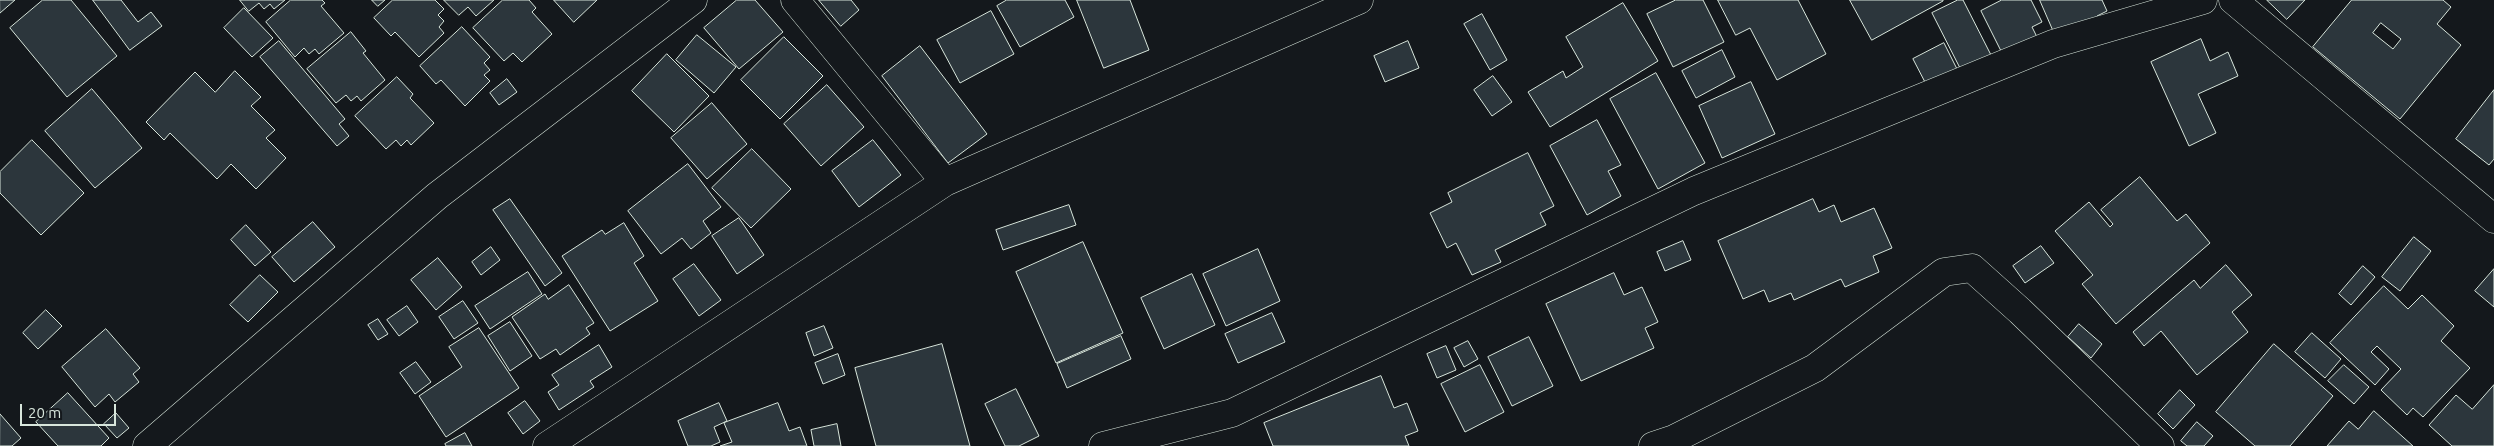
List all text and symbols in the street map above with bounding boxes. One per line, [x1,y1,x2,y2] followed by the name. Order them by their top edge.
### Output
[22,394,119,426] scale bar
[28,404,61,421] text: 20 m

